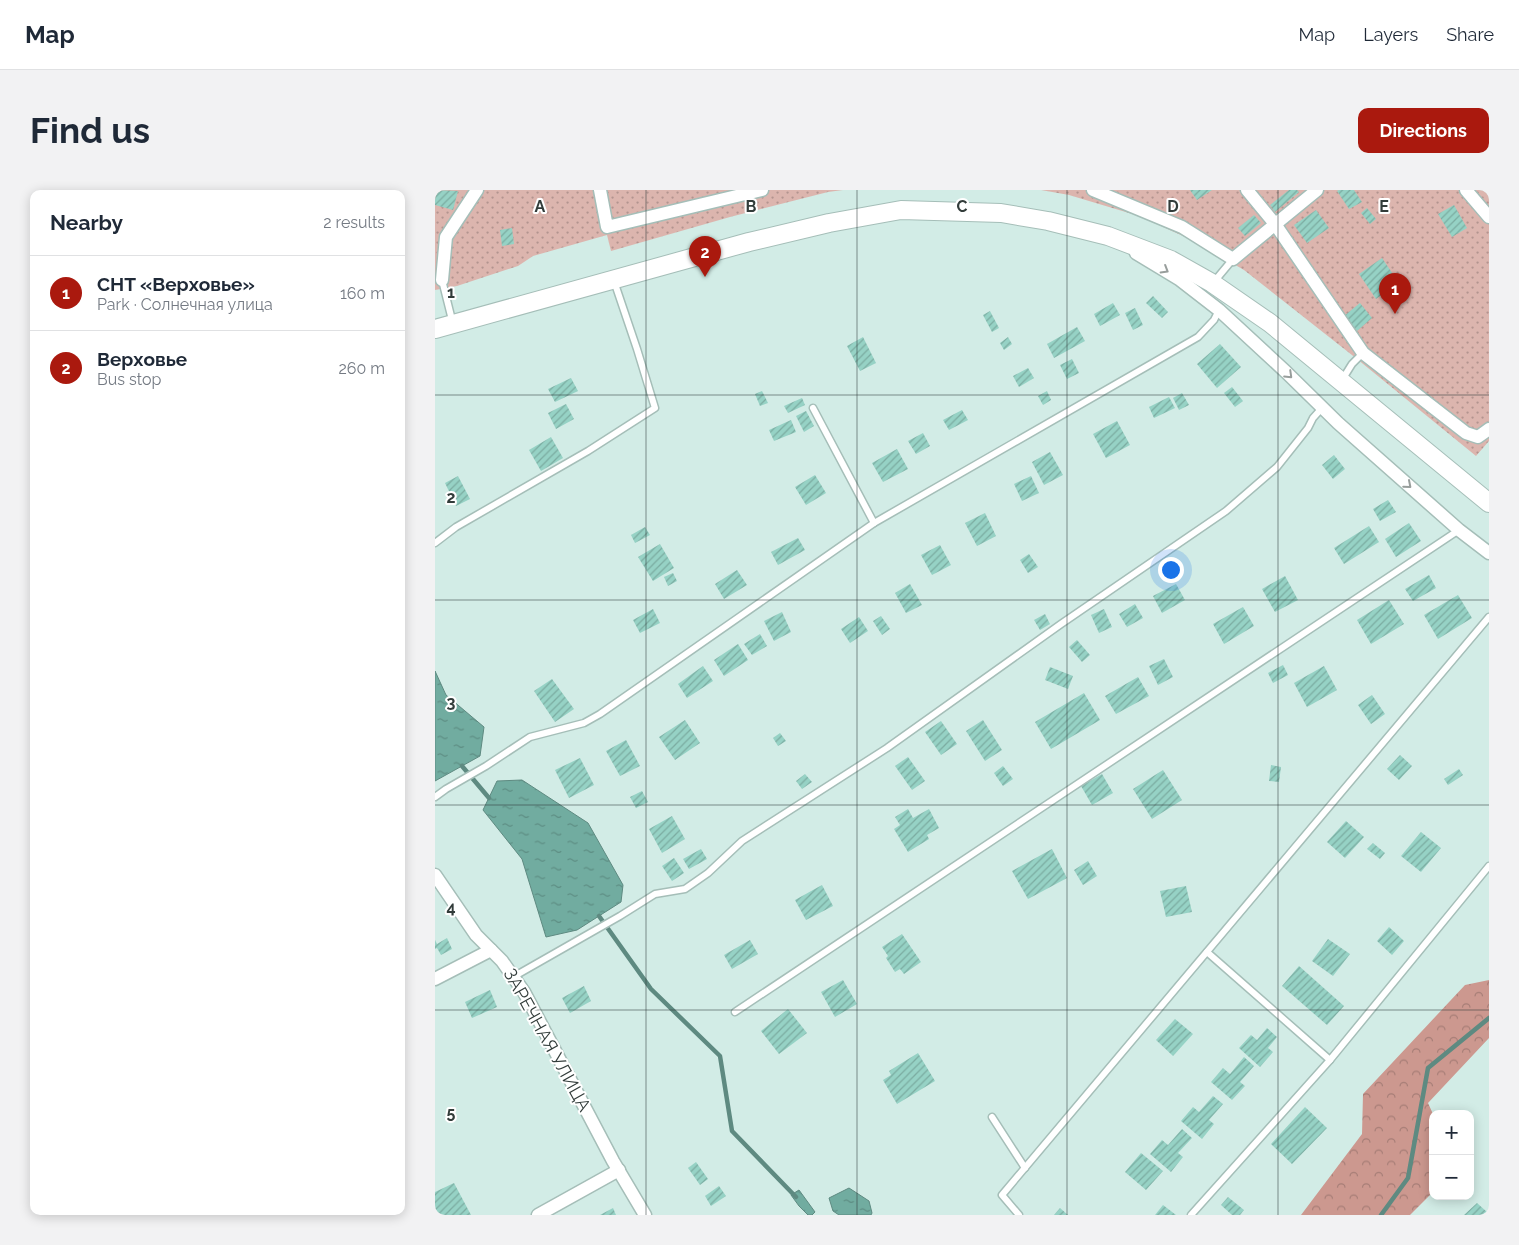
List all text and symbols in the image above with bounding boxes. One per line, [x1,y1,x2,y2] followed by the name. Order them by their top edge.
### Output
[25,20,75,49] text: Map
[1299,24,1335,45] text: Map
[1363,24,1418,45] text: Layers
[1446,24,1494,45] text: Share
[1358,108,1489,153] button: Directions
[30,110,150,151] text: Find us
[535,197,546,216] text: A
[746,197,757,216] text: B
[957,197,968,216] text: C
[1167,197,1179,216] text: D
[1379,197,1389,216] text: E
[50,210,123,235] text: Nearby
[323,213,385,232] text: 2 results
[689,236,721,277] pin: 2
[1160,264,1169,274] one-way arrow
[97,273,255,295] text: СНТ «Верховье»
[1379,273,1411,314] pin: 1
[447,283,455,302] text: 1
[62,284,70,303] text: 1
[340,284,385,303] text: 160 m
[97,295,273,314] text: Park · Солнечная улица
[97,348,187,370] text: Верховье
[61,359,71,378] text: 2
[338,359,385,378] text: 260 m
[1284,369,1293,378] one-way arrow
[97,370,161,389] text: Bus stop
[1403,480,1412,489] one-way arrow
[446,488,456,507] text: 2
[1158,557,1184,583] your location
[447,693,456,712] text: 3
[446,898,456,917] text: 4
[499,965,595,1115] street label: ЗАРЕЧНАЯ УЛИЦА
[447,1103,456,1122] text: 5
[1429,1110,1474,1200] map controls
[1429,1110,1474,1155] button: +
[1429,1155,1474,1200] button: −

